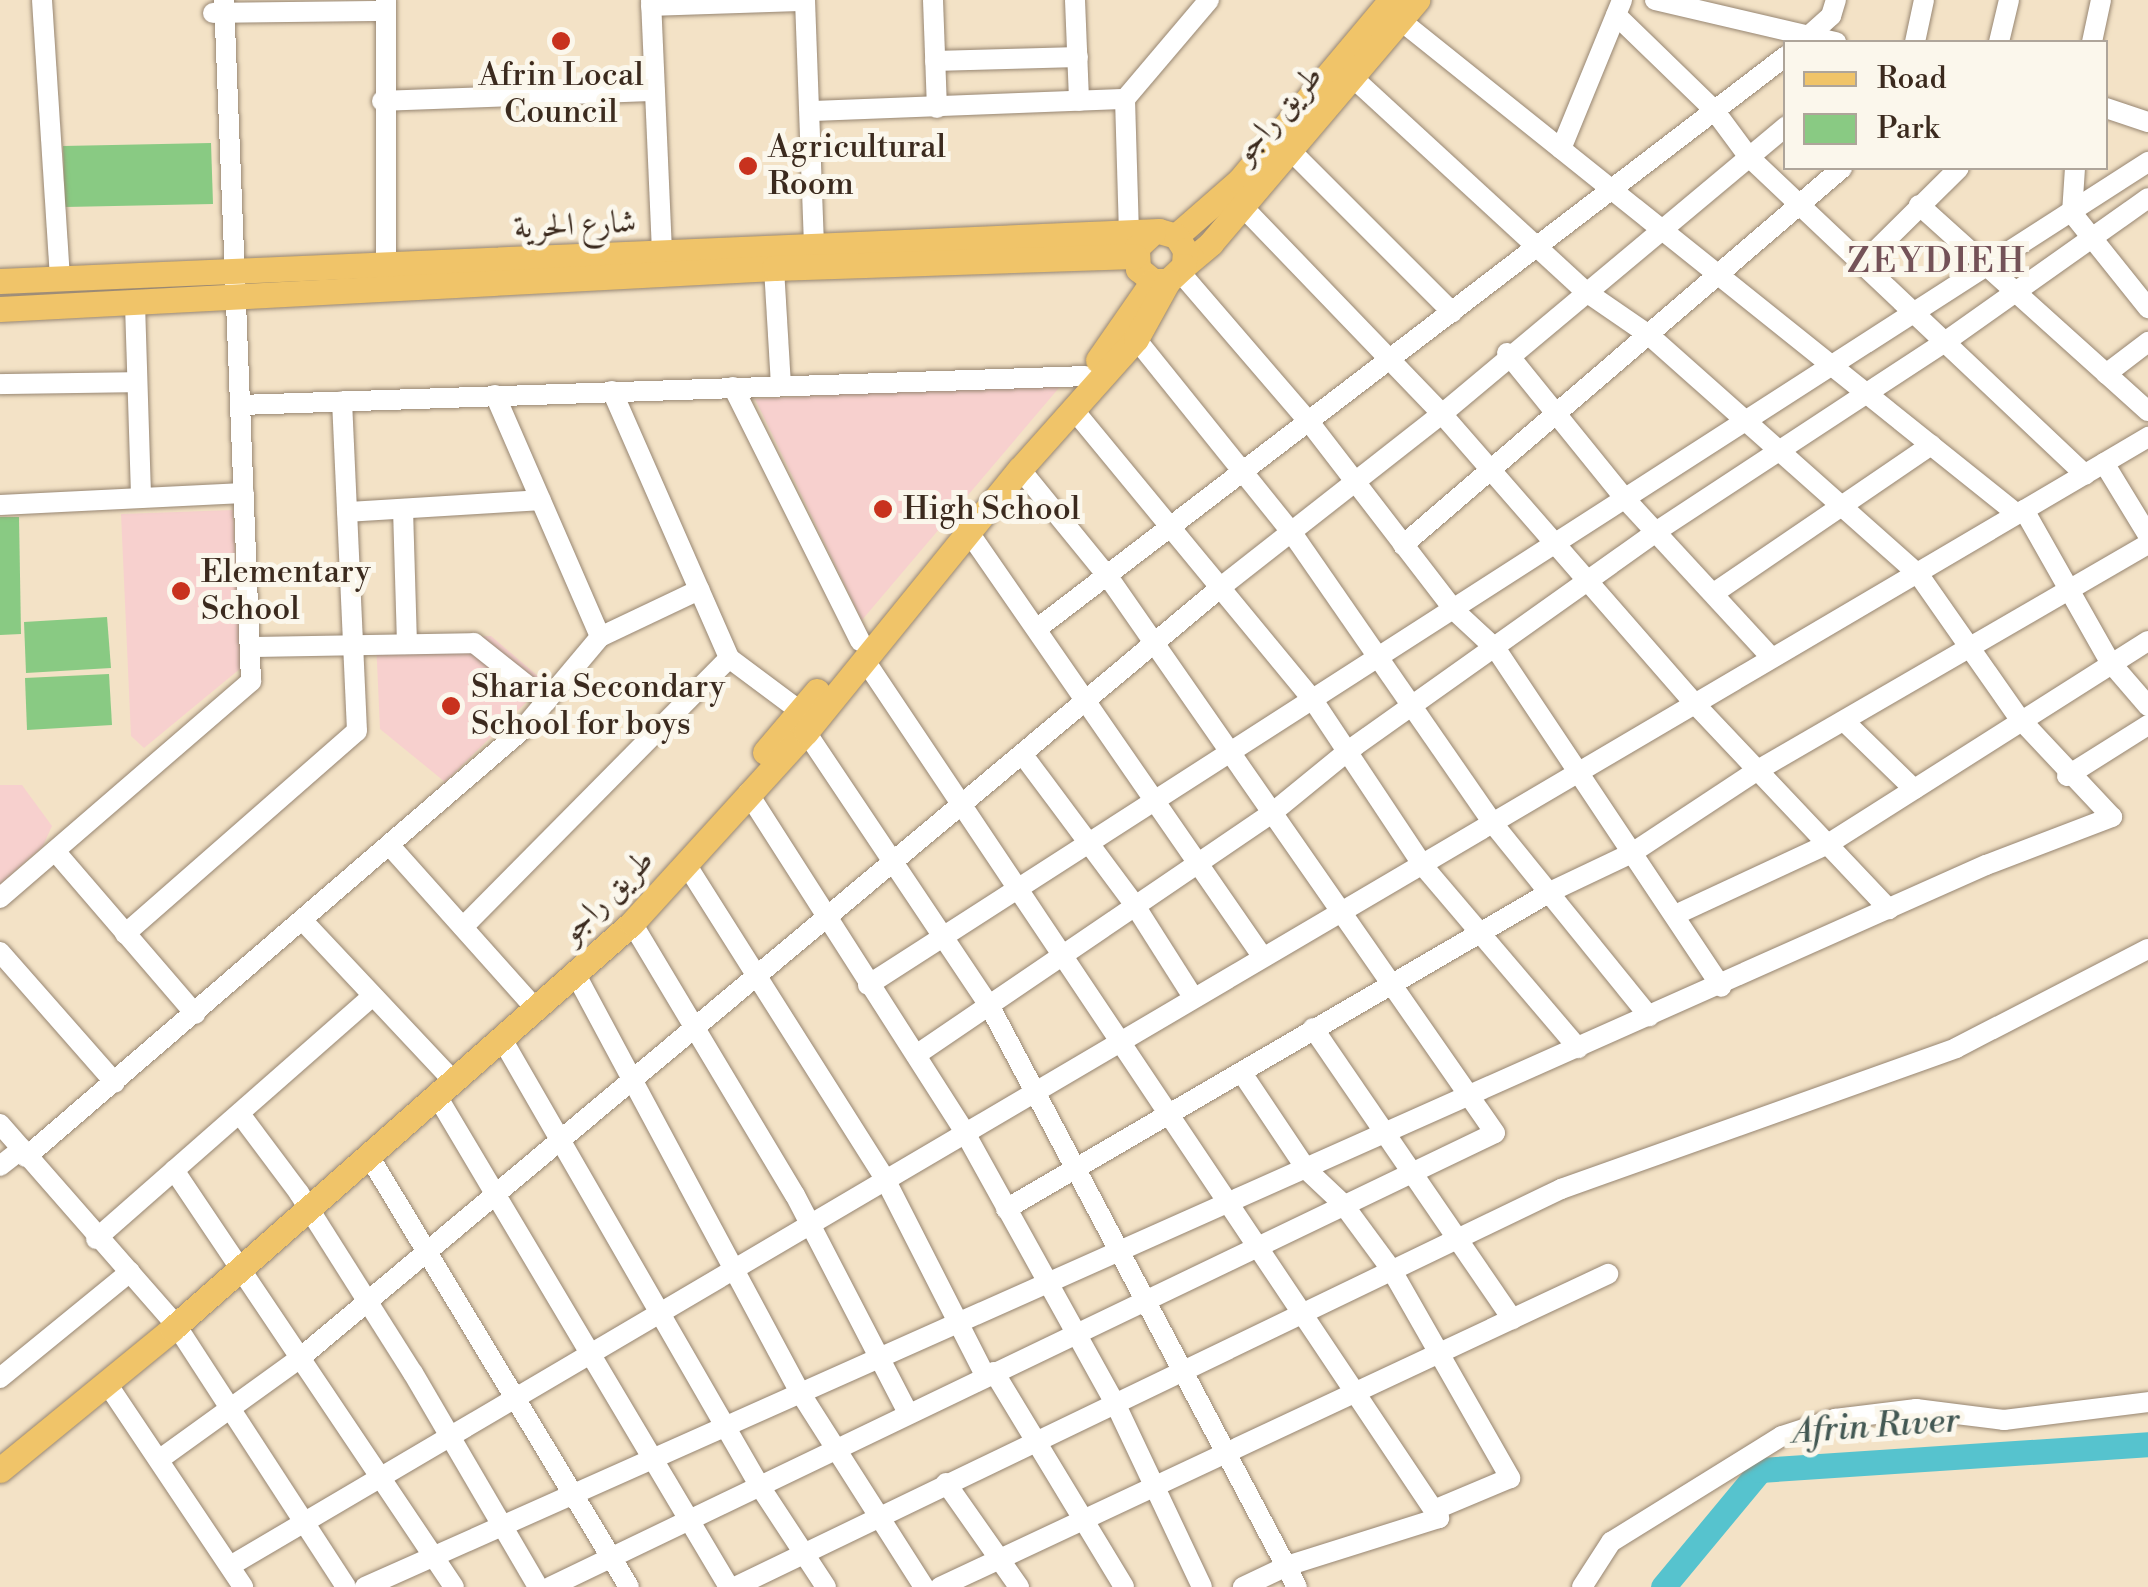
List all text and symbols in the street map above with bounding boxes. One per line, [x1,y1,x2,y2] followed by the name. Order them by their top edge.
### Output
[550,30,572,52] marker: Afrin Local Council
[1783,40,2108,170] legend
[478,57,644,132] place label: Afrin Local Council
[1225,57,1331,171] street label: طريق راجو
[1877,60,1947,98] text: Road
[1877,110,1939,148] text: Park
[768,129,946,204] place label: Agricultural Room
[737,155,759,177] marker: Agricultural Room
[513,203,637,247] street label: شارع الحرية
[1847,241,2027,283] district label: ZEYDIEH
[903,490,1080,528] place label: High School
[872,498,894,520] marker: High School
[201,554,371,629] place label: Elementary School
[170,580,192,602] marker: Elementary School
[471,669,725,744] place label: Sharia Secondary School for boys
[440,695,462,717] marker: Sharia Secondary School for boys
[552,841,662,951] street label: طريق راجو
[1791,1400,1961,1454] water label: Afrin Rıver

